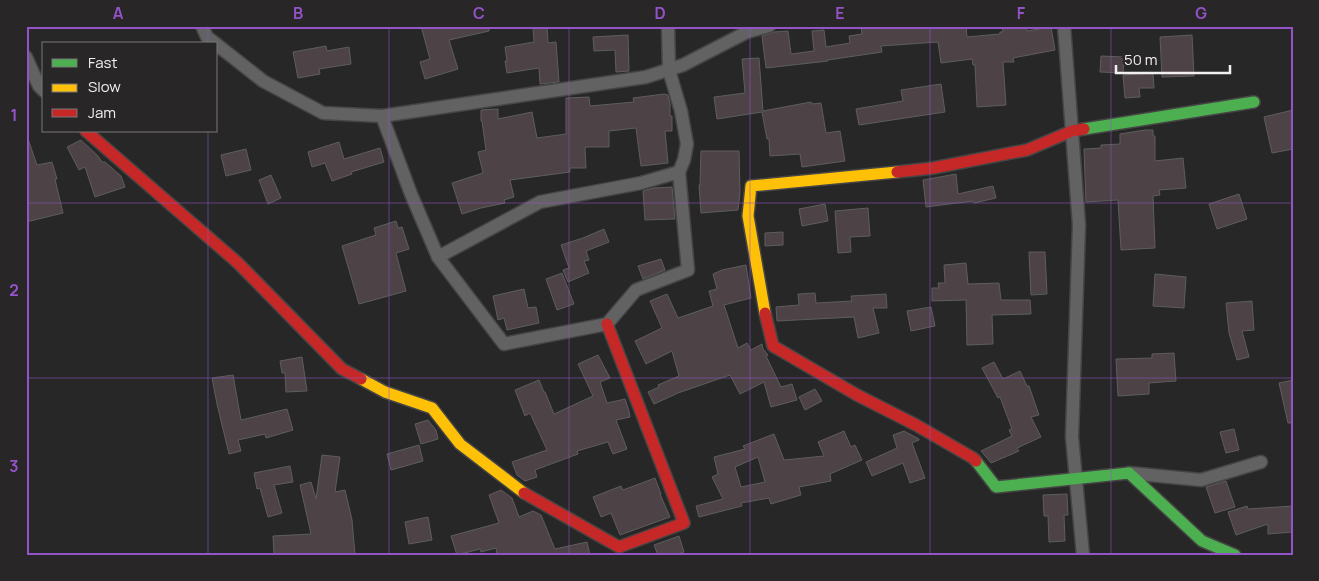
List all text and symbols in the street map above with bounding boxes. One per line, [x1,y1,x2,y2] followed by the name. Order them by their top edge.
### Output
[113,2,124,24] text: A
[293,2,303,24] text: B
[473,2,485,24] text: C
[654,2,666,24] text: D
[835,2,845,24] text: E
[1017,2,1026,24] text: F
[1195,2,1207,24] text: G
[42,42,218,132] legend
[1116,42,1230,74] scale bar
[1124,49,1158,70] text: 50 m
[88,52,117,73] text: Fast
[88,76,121,97] text: Slow
[88,102,116,123] text: Jam
[10,104,18,126] text: 1
[9,279,19,301] text: 2
[9,455,19,477] text: 3

